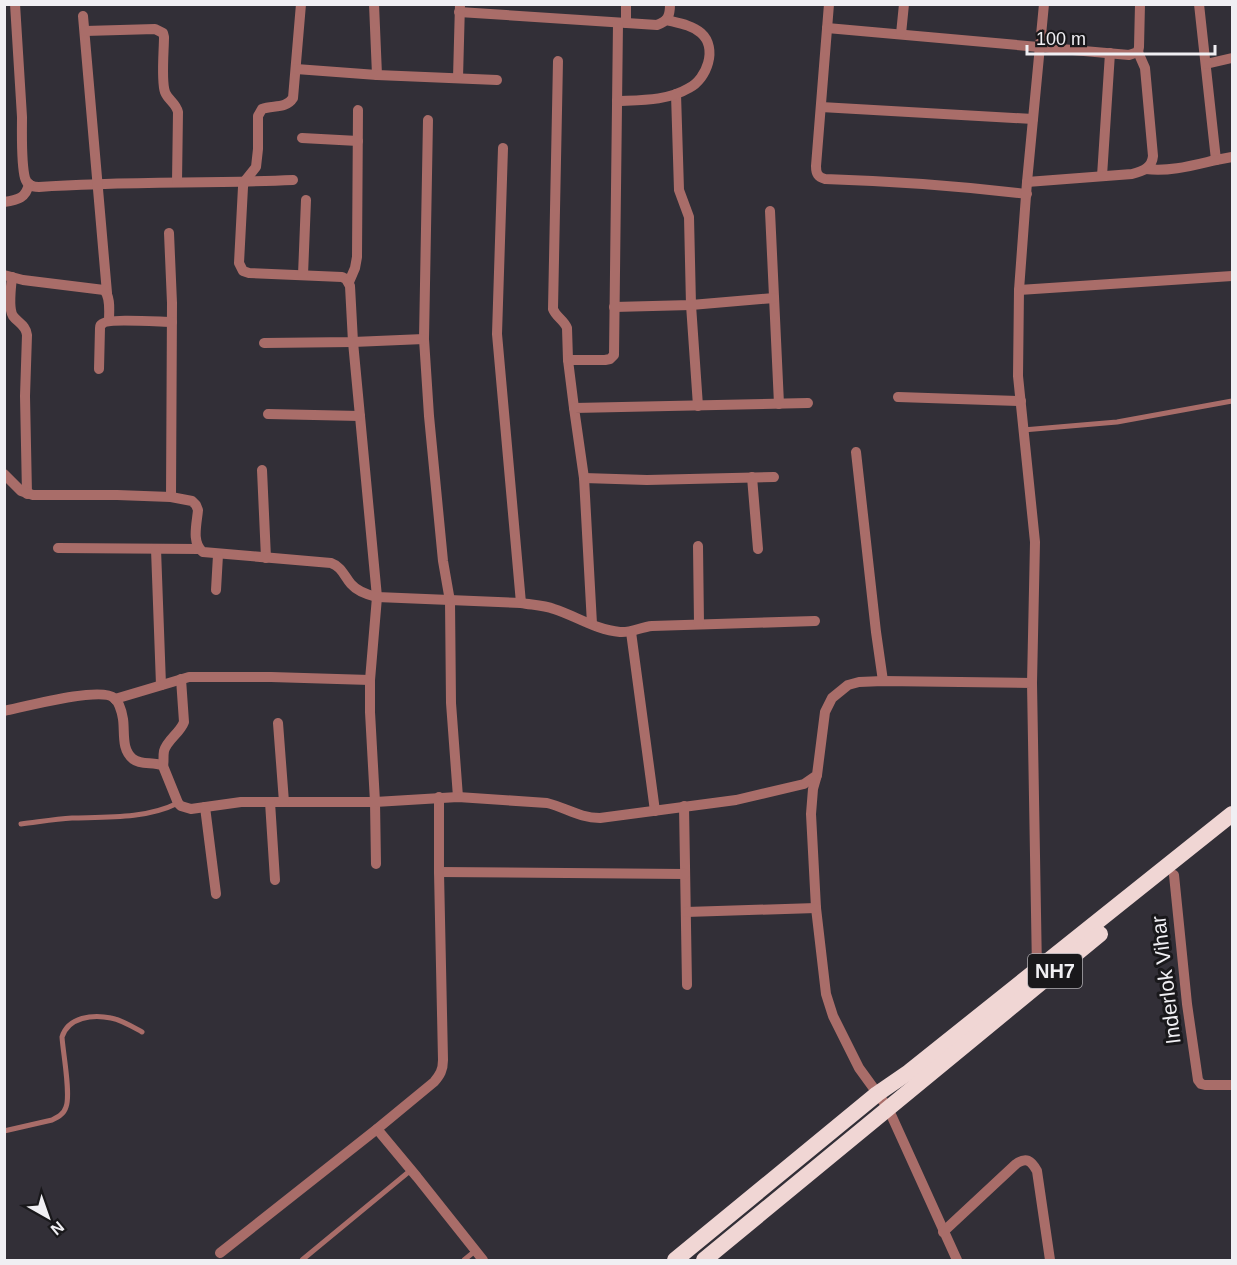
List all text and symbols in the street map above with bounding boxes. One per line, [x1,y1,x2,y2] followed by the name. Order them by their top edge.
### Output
[1027,18,1214,56] scale bar
[1036,29,1086,49] text: 100 m
[1146,915,1185,1046] street label: Inderlok Vihar
[1028,954,1082,988] road number: NH7
[18,1187,78,1247] north arrow
[47,1218,67,1238] text: N

